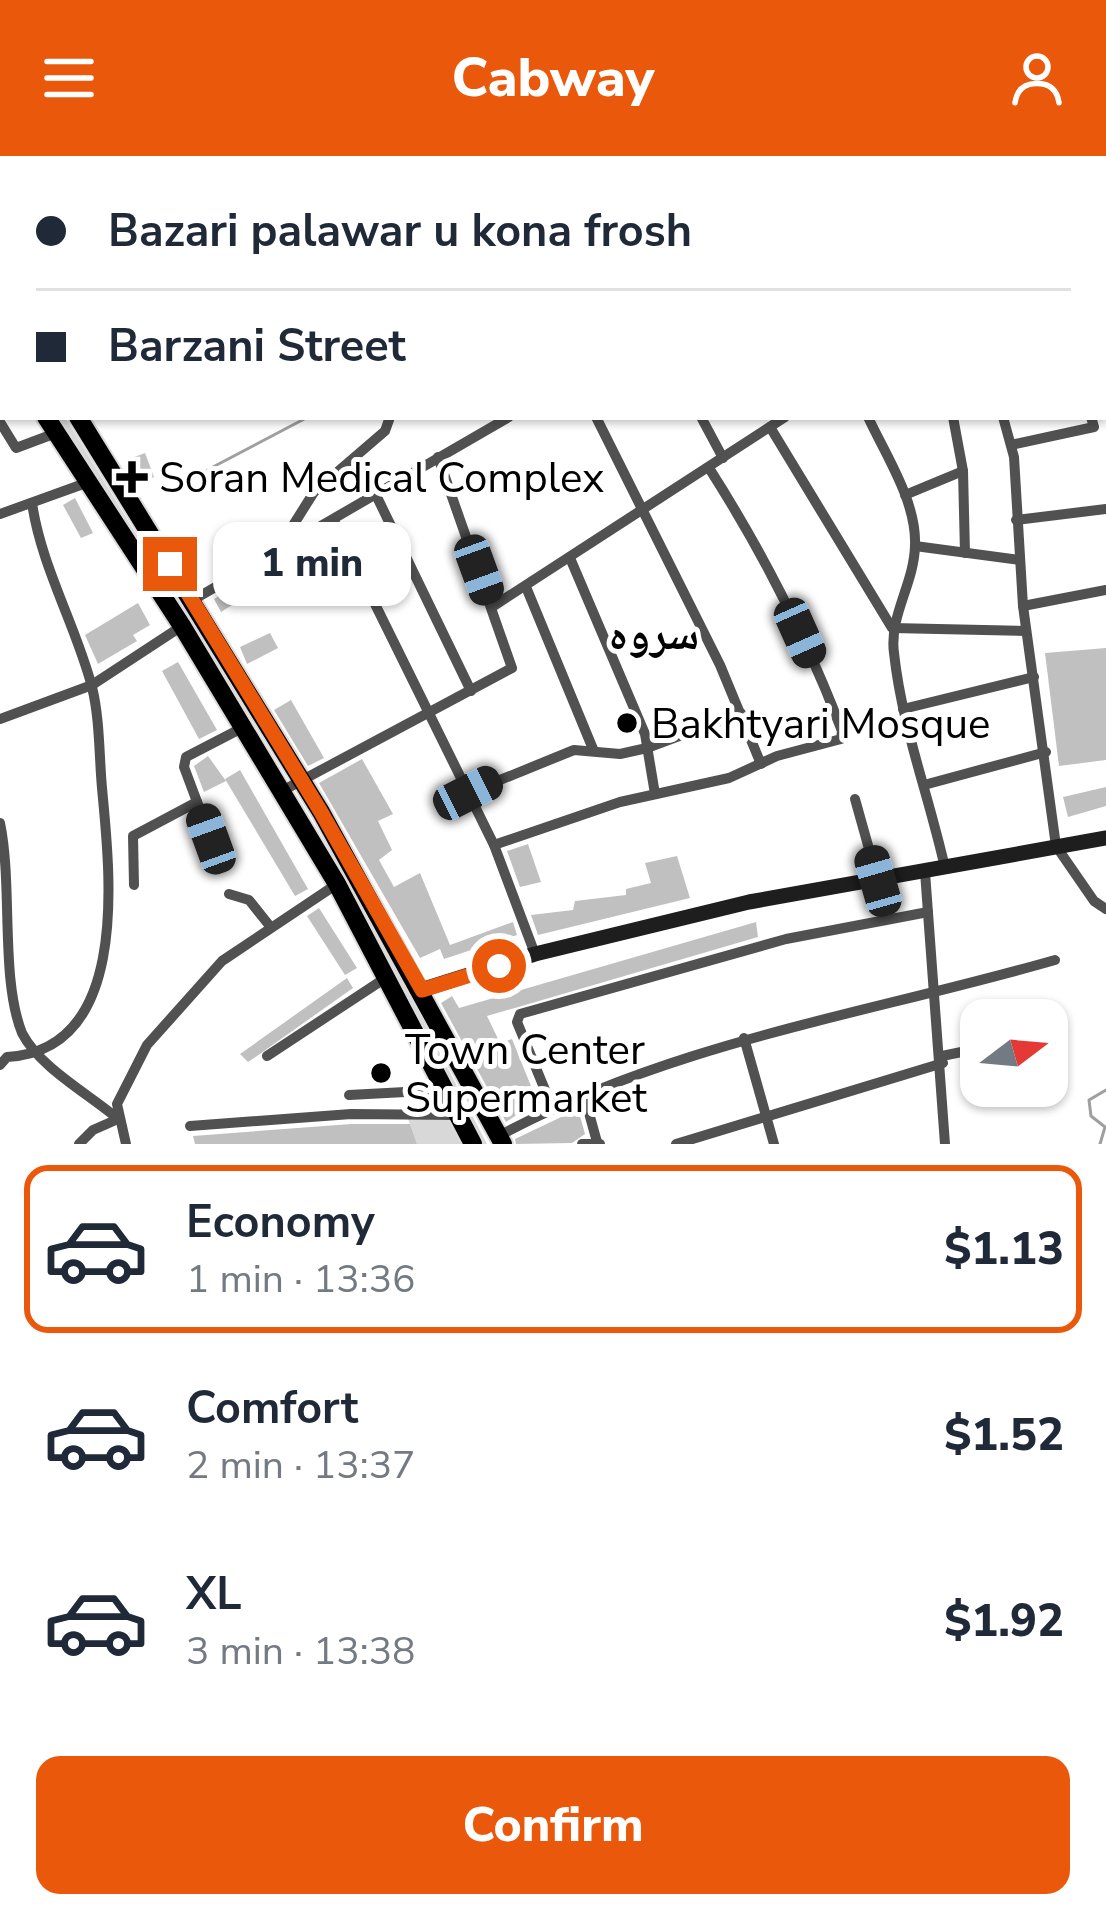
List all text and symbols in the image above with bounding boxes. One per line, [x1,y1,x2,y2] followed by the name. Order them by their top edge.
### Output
[452,41,654,115] text: Cabway
[36,45,102,111] icon: menu
[1004,45,1070,111] icon: person
[108,201,692,262] text: Bazari palawar u kona frosh
[108,316,406,377] text: Barzani Street
[159,450,604,507] place label: Soran Medical Complex
[116,461,148,493] marker: Soran Medical Complex
[212,522,410,606] callout: 1 min
[450,530,508,610] car
[143,537,197,591] route end
[261,537,363,590] text: 1 min
[769,593,831,673] car
[609,604,699,665] district label: سروە
[651,696,990,753] place label: Bakhtyari Mosque
[614,710,640,736] marker: Bakhtyari Mosque
[428,761,508,825] car
[182,799,240,879] car
[851,841,905,921] car
[472,939,526,993] route start
[960,999,1068,1107] north arrow
[960,999,1068,1107] map controls
[405,1022,647,1127] place label: Town Center Supermarket
[368,1060,394,1086] marker: Town Center Supermarket
[186,1192,375,1253] text: Economy
[42,1195,150,1303] icon: car
[944,1219,1064,1280] text: $1.13
[186,1253,415,1306] text: 1 min · 13:36
[186,1378,358,1439] text: Comfort
[42,1381,150,1489] icon: car
[944,1405,1064,1466] text: $1.52
[186,1439,415,1492] text: 2 min · 13:37
[186,1564,242,1625] text: XL
[42,1567,150,1675] icon: car
[944,1591,1064,1652] text: $1.92
[186,1625,415,1678] text: 3 min · 13:38
[36,1756,1070,1894] button: Confirm

